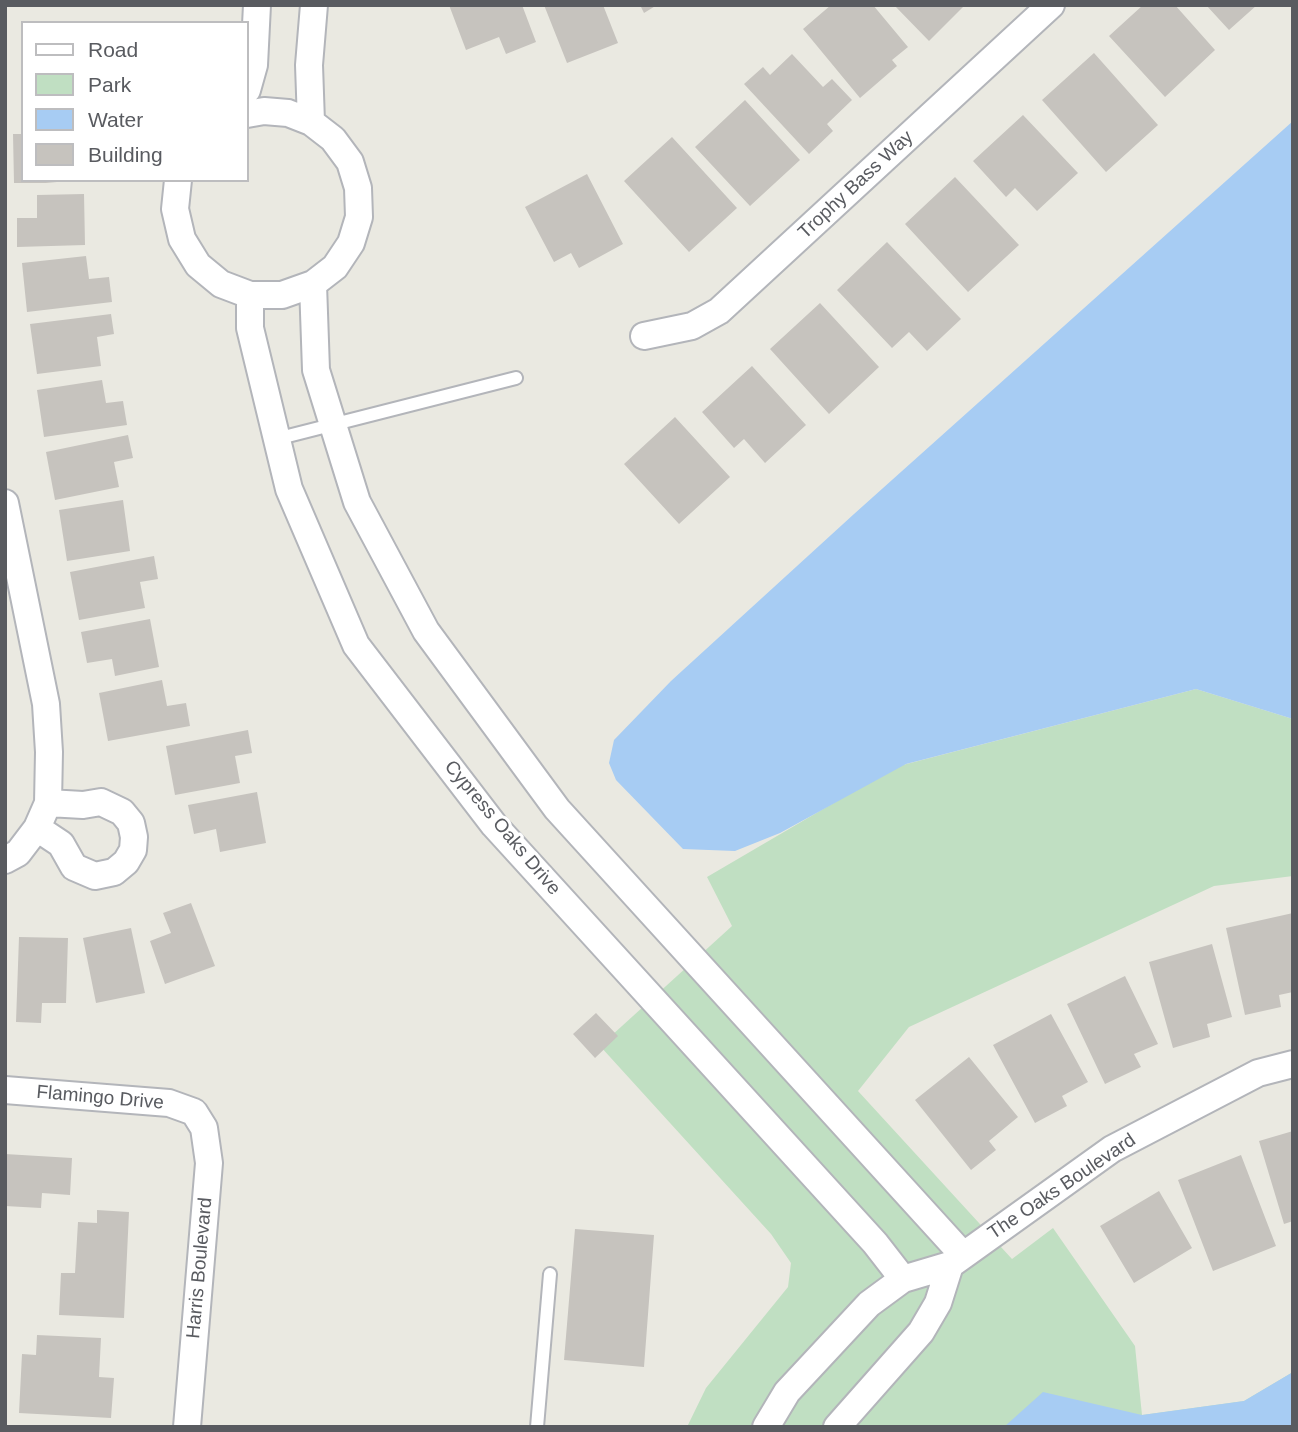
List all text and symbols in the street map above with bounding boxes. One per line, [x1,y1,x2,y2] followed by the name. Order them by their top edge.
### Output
[21,21,248,182] legend
[88,38,138,61] text: Road
[88,73,131,96] text: Park
[88,108,143,131] text: Water
[794,126,918,244] street label: Trophy Bass Way
[88,143,163,166] text: Building
[439,756,565,900] street label: Cypress Oaks Drive
[35,1081,165,1115] street label: Flamingo Drive
[984,1129,1140,1245] street label: The Oaks Boulevard
[182,1197,218,1339] street label: Harris Boulevard

